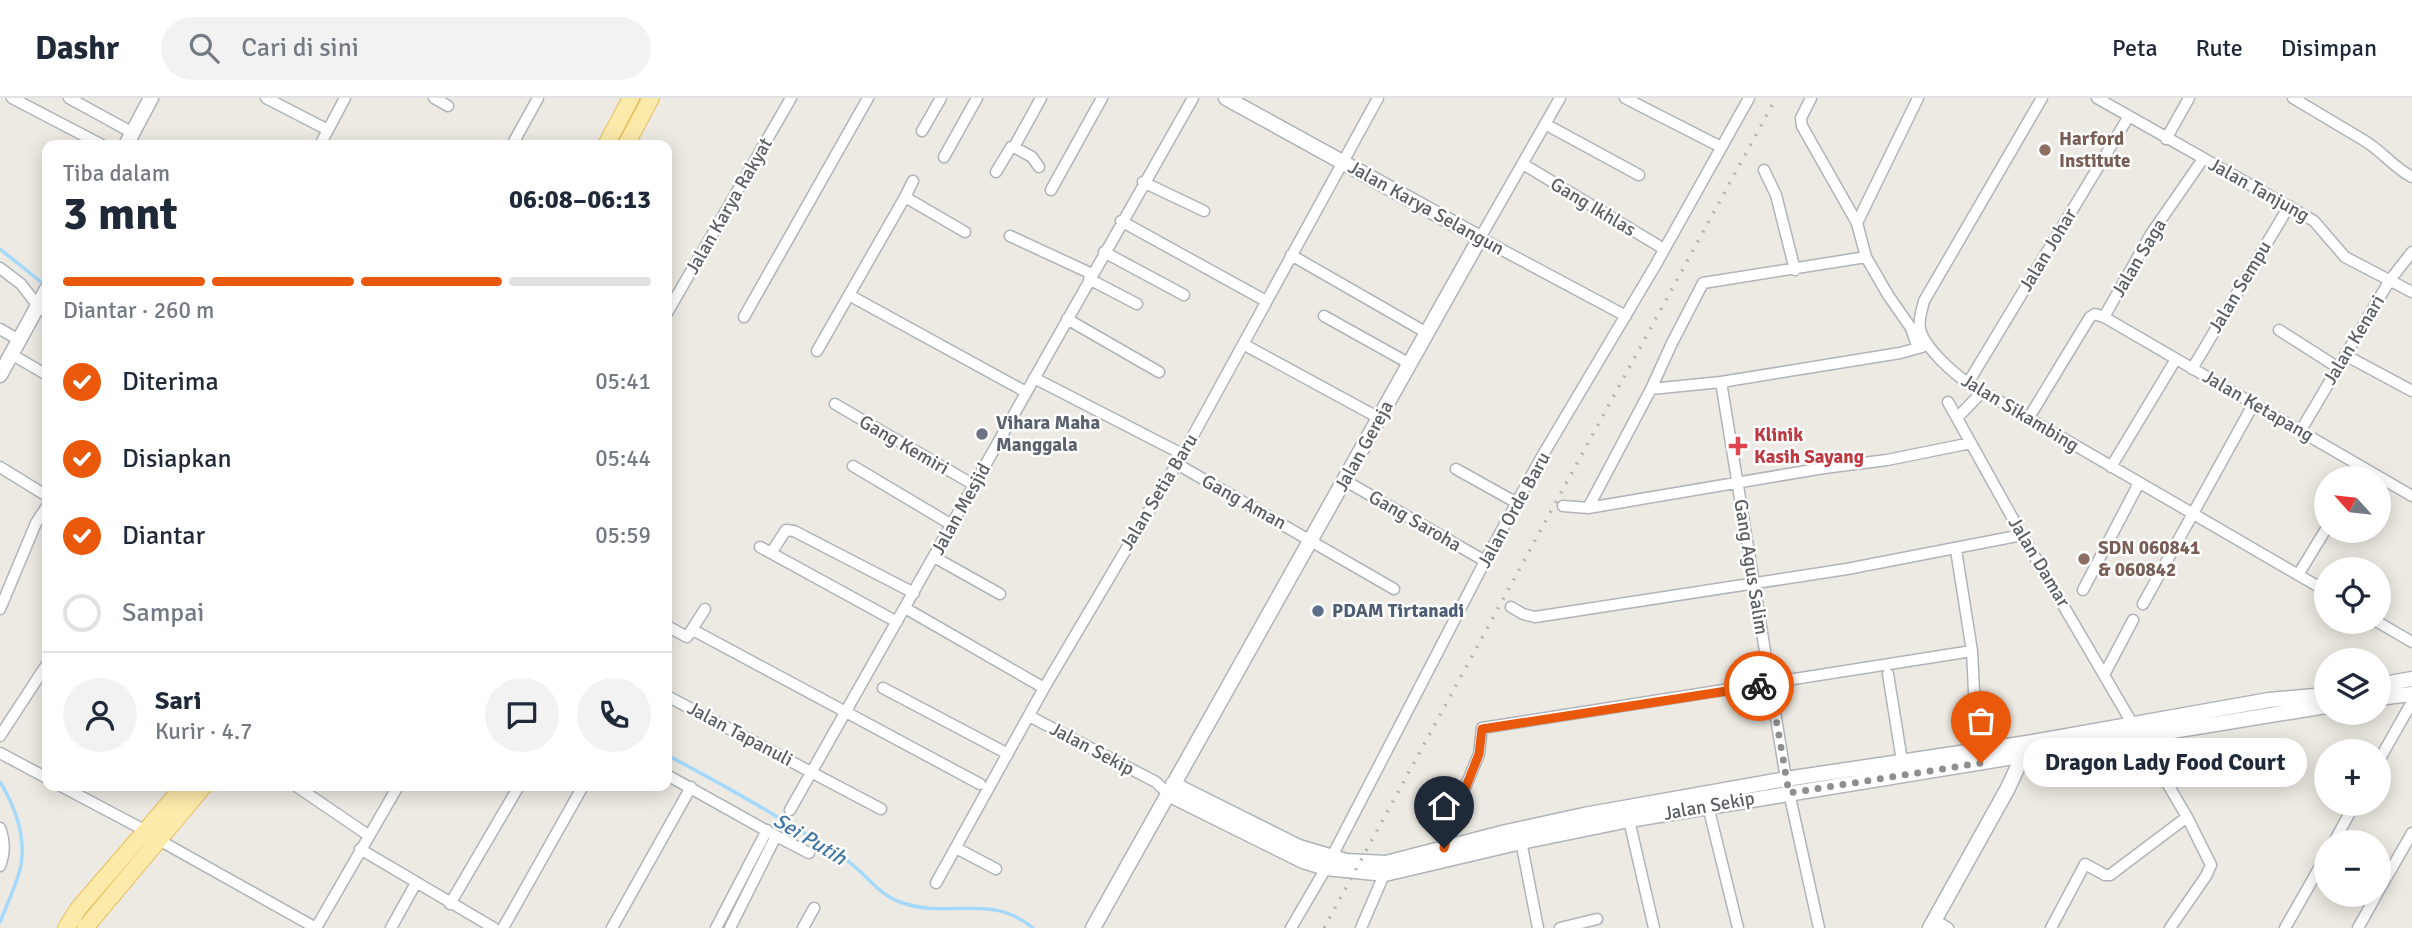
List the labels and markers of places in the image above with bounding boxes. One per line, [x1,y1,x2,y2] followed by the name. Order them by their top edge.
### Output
[2059,127,2130,173] place label: Harford Institute
[2037,142,2053,158] marker: Harford Institute
[996,411,1100,457] place label: Vihara Maha Manggala
[1754,423,1864,469] place label: Klinik Kasih Sayang
[974,426,990,442] marker: Vihara Maha Manggala
[1728,436,1748,456] marker: Klinik Kasih Sayang
[2098,536,2200,582] place label: SDN 060841 & 060842
[2076,551,2092,567] marker: SDN 060841 & 060842
[1332,599,1464,623] place label: PDAM Tirtanadi
[1310,603,1326,619] marker: PDAM Tirtanadi
[1951,691,2011,763] pin
[2023,738,2306,788] callout: Dragon Lady Food Court
[1414,776,1474,848] pin

